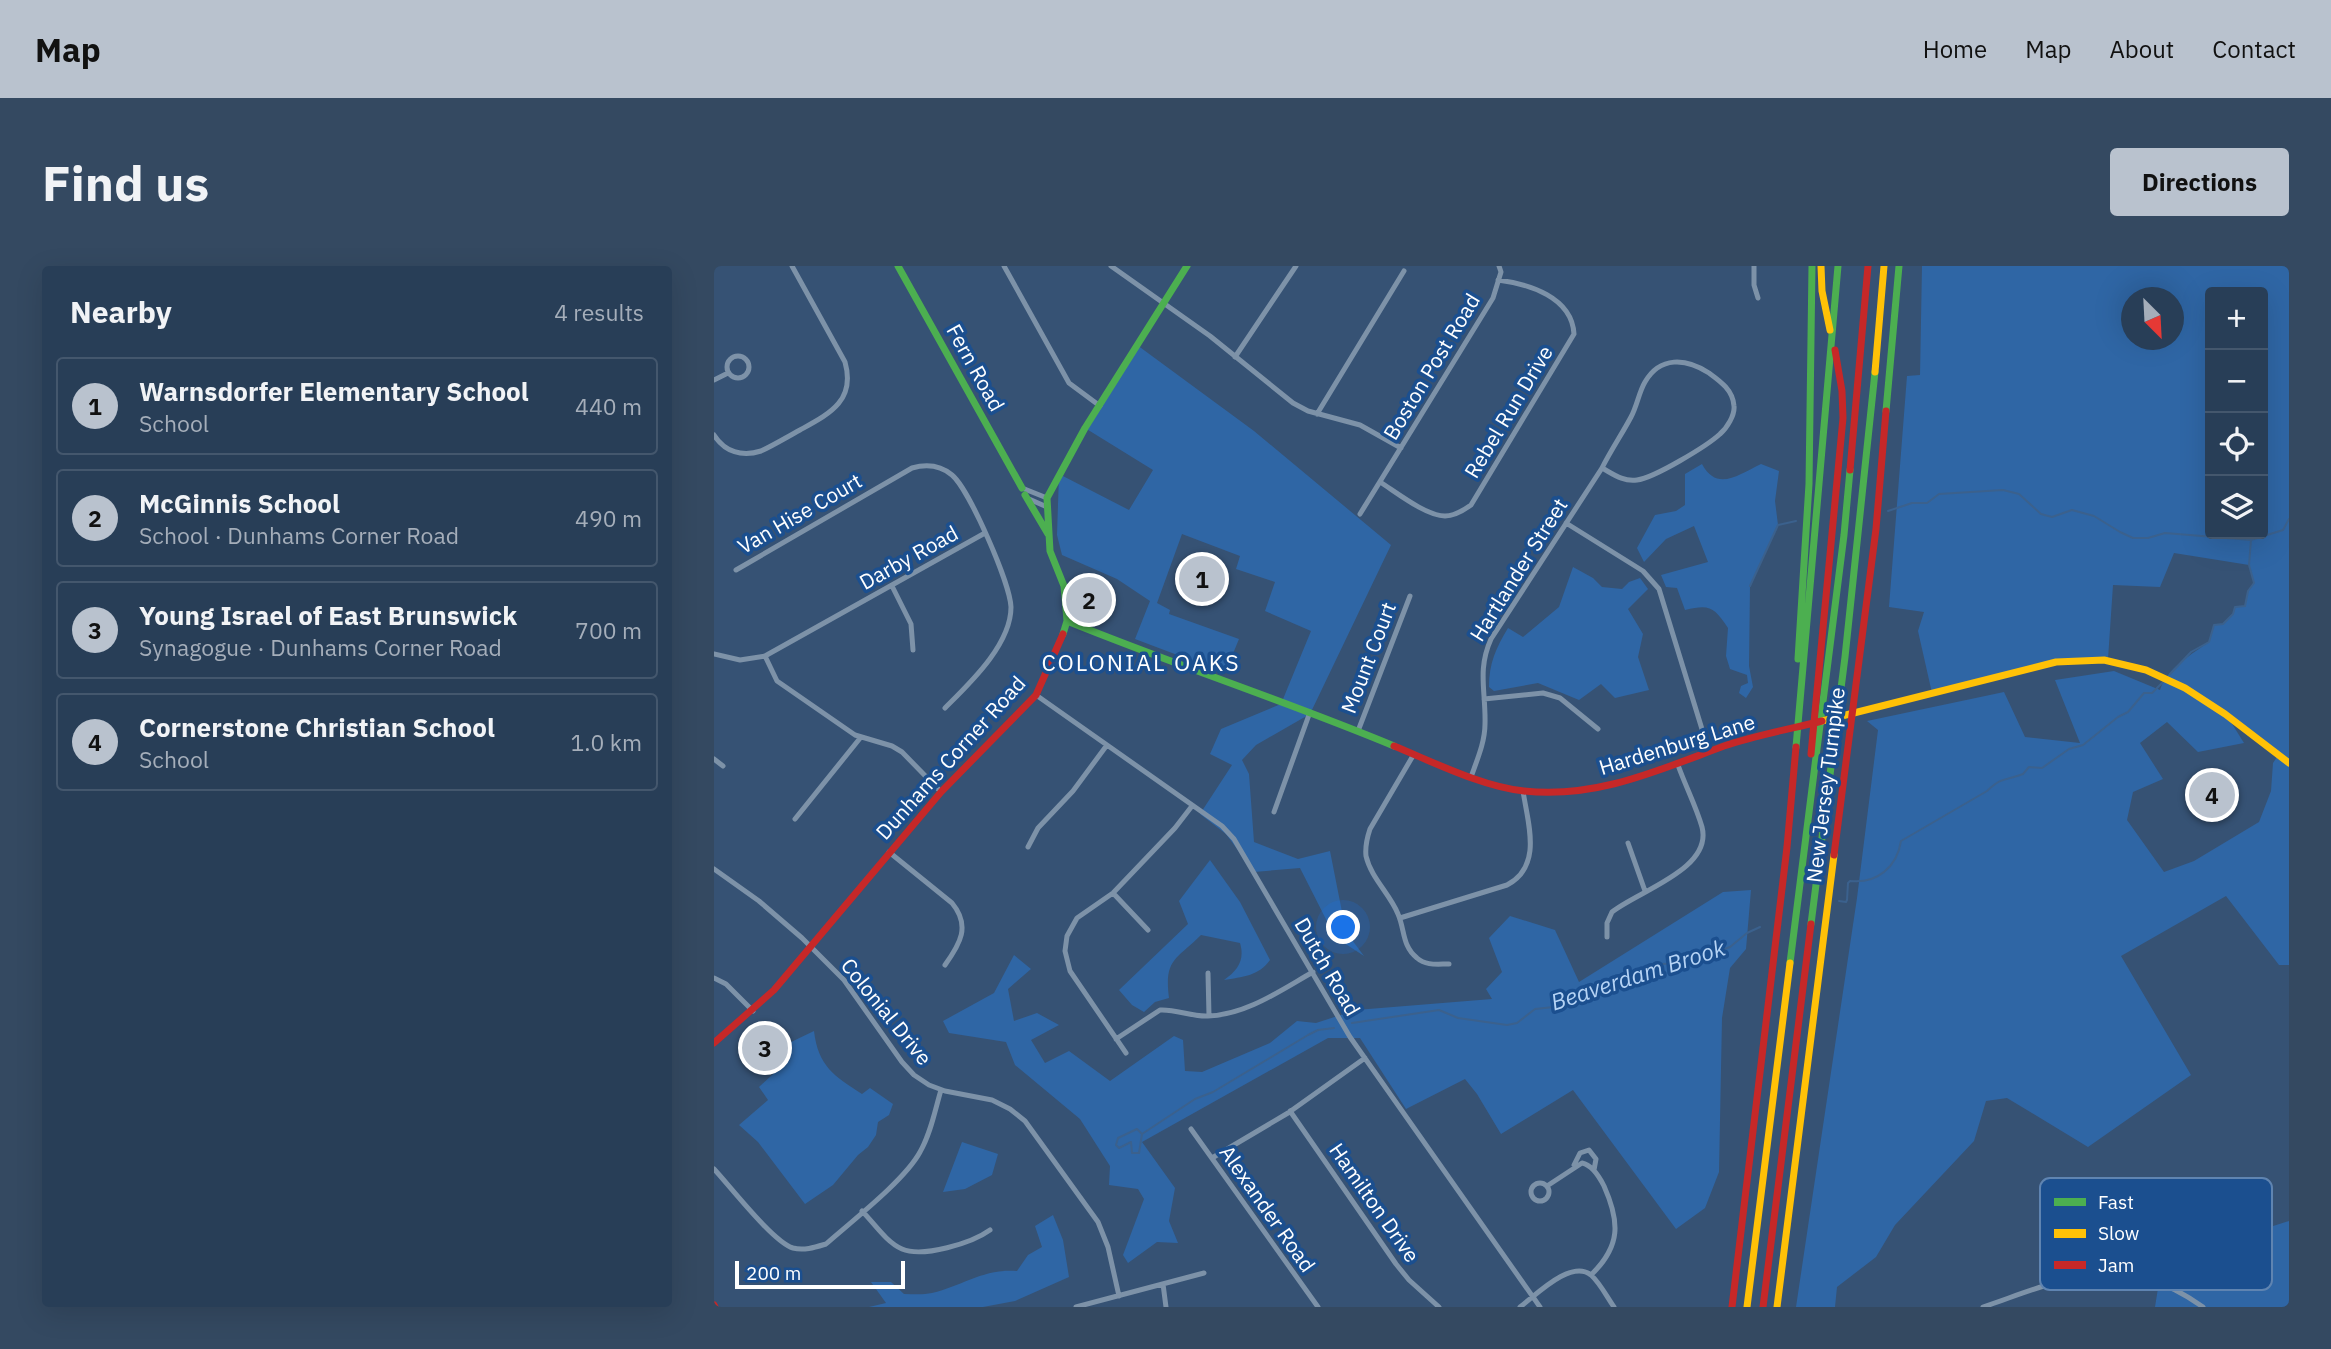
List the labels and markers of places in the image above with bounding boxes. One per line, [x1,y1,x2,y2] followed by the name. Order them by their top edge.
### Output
[1179,553,1225,605] pin: 1
[1066,574,1112,626] pin: 2
[2189,769,2235,821] pin: 4
[742,1022,788,1074] pin: 3

